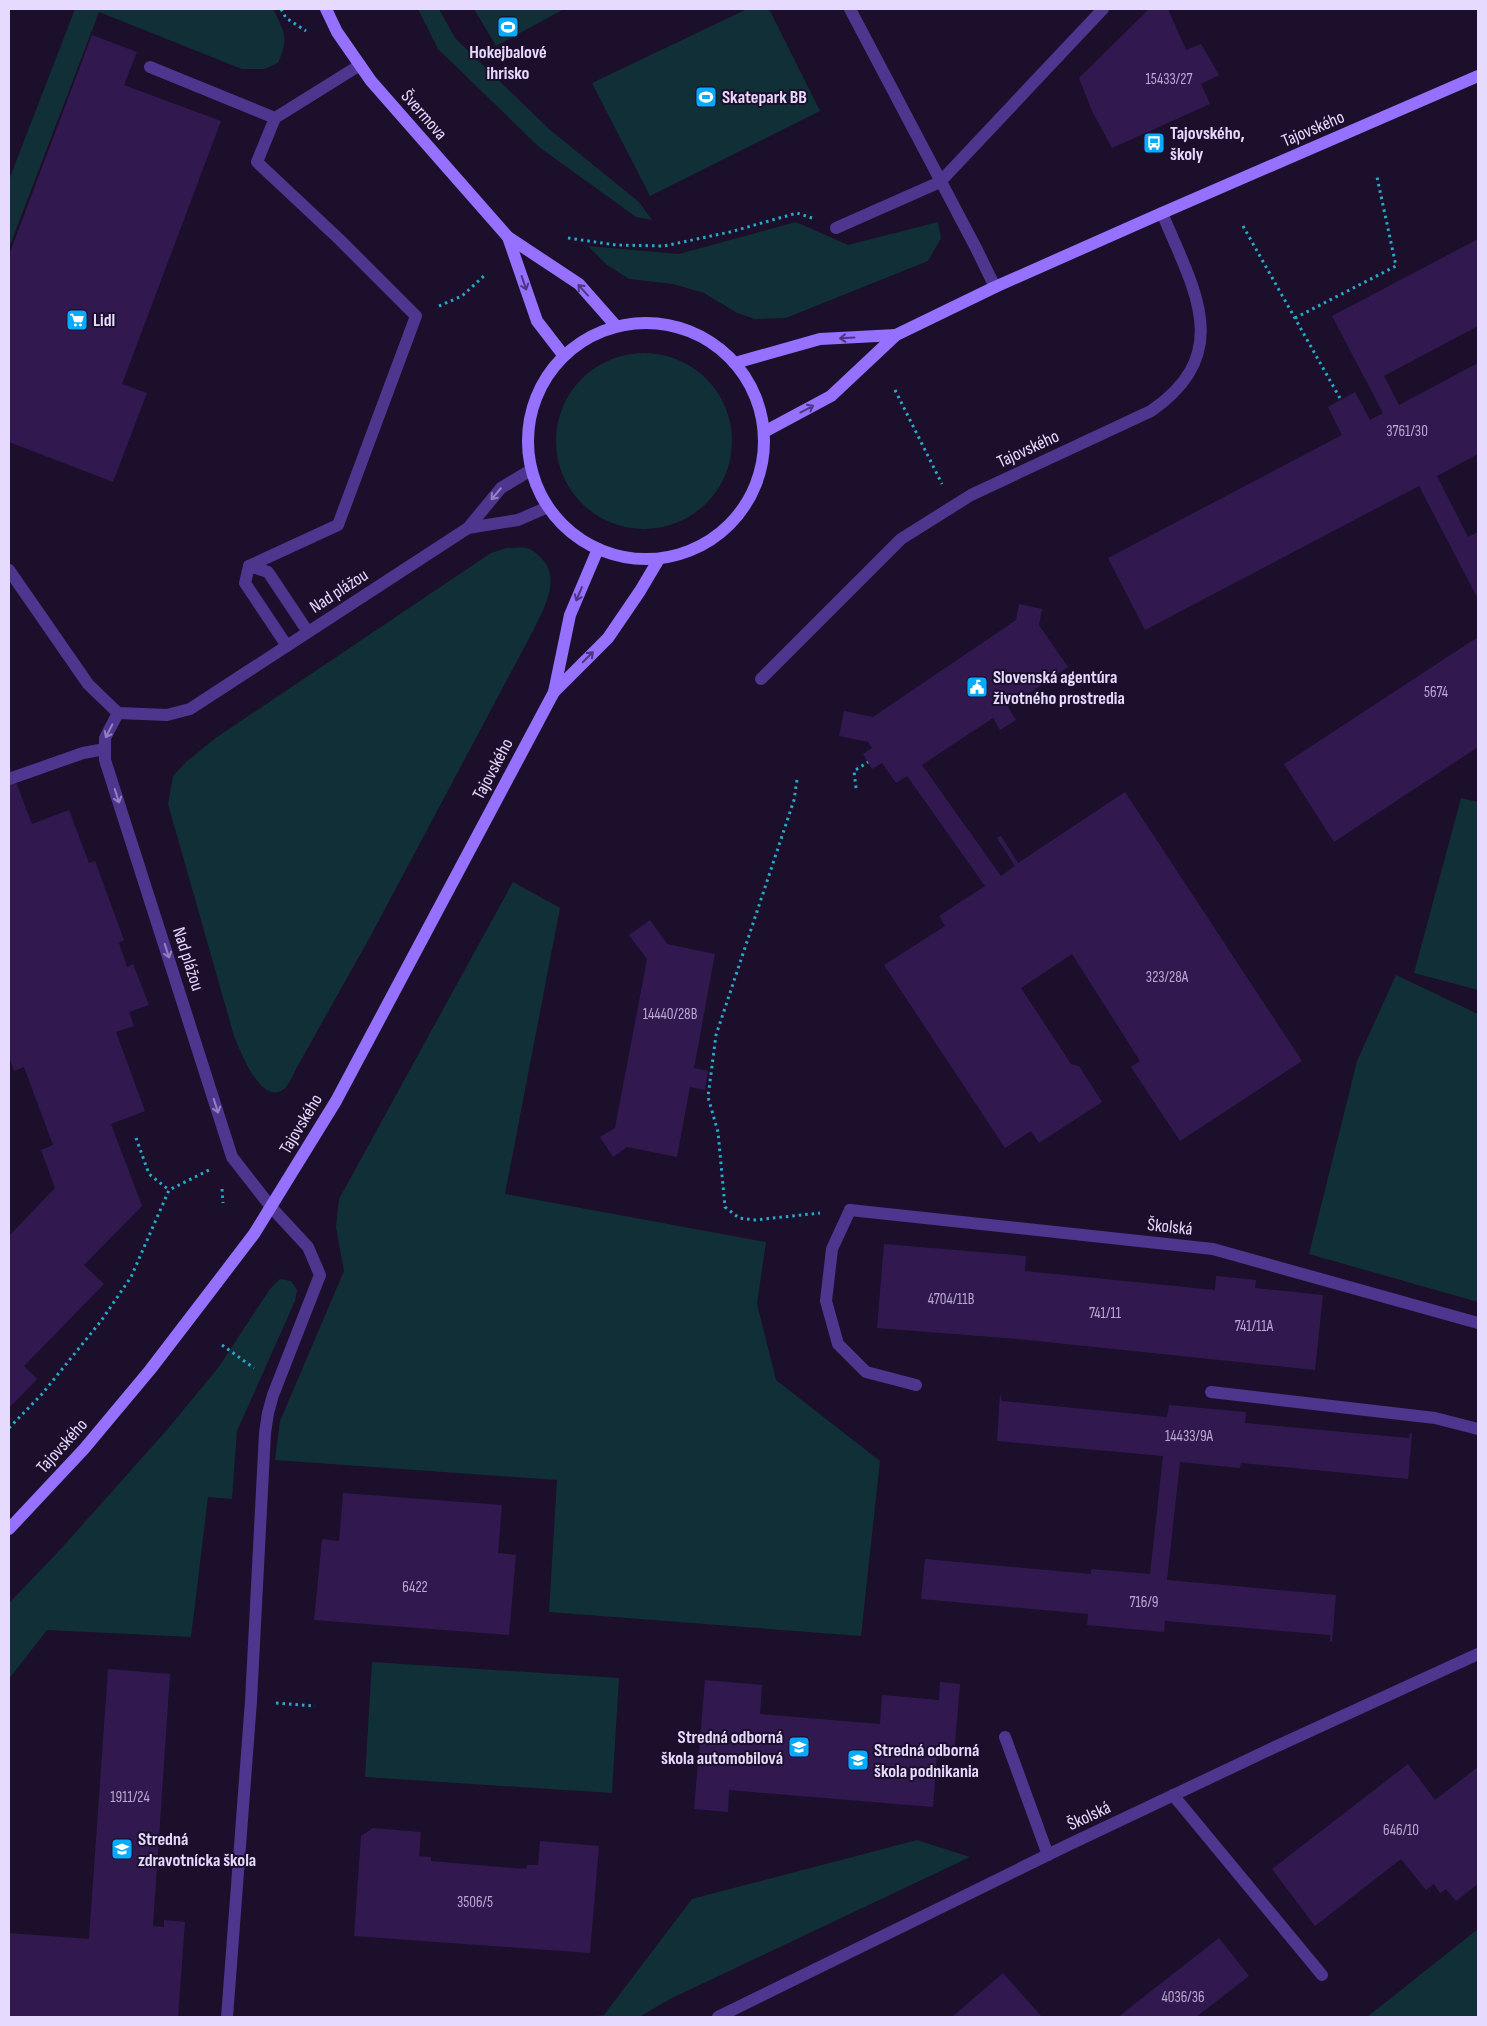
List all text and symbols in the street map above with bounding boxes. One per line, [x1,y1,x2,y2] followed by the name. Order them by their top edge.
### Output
[496,15,520,39] sports icon: Hokejbalové ihrisko
[469,42,547,84] place label: Hokejbalové ihrisko
[1146,70,1192,89] house number: 15433/27
[694,85,718,109] sports icon: Skatepark BB
[397,86,451,144] street label: Švermova
[722,87,807,108] place label: Skatepark BB
[1279,106,1347,152] street label: Tajovského
[1170,123,1245,165] place label: Tajovského, školy
[1142,131,1166,155] bus stop icon: Tajovského, školy
[520,274,529,290] one-way arrow
[577,283,589,296] one-way arrow
[65,308,89,332] supermarket icon: Lidl
[93,310,115,331] place label: Lidl
[840,333,856,342] one-way arrow
[799,404,814,413] one-way arrow
[1386,422,1428,441] house number: 3761/30
[994,426,1062,472] street label: Tajovského
[490,487,501,500] one-way arrow
[306,564,372,618] street label: Nad plážou
[574,586,584,601] one-way arrow
[582,652,594,664] one-way arrow
[993,667,1125,709] place label: Slovenská agentúra životného prostredia
[965,675,989,699] public building icon: Slovenská agentúra životného prostredia
[1424,683,1448,702] house number: 5674
[104,723,114,738] one-way arrow
[468,735,518,803] street label: Tajovského
[112,788,122,804] one-way arrow
[168,925,208,993] street label: Nad plážou
[162,942,172,958] one-way arrow
[1146,968,1189,987] house number: 323/28A
[643,1005,698,1024] house number: 14440/28B
[275,1090,327,1158] street label: Tajovského
[211,1097,221,1113] one-way arrow
[1146,1214,1194,1240] street label: Školská
[928,1290,975,1309] house number: 4704/11B
[1089,1304,1122,1323] house number: 741/11
[1235,1317,1274,1336] house number: 741/11A
[32,1414,92,1478] street label: Tajovského
[1165,1427,1214,1446] house number: 14433/9A
[402,1578,428,1597] house number: 6422
[1130,1593,1158,1612] house number: 716/9
[661,1727,783,1769] place label: Stredná odborná škola automobilová
[787,1735,811,1759] school or university icon: Stredná odborná škola automobilová
[874,1740,979,1782] place label: Stredná odborná škola podnikania
[846,1748,870,1772] school or university icon: Stredná odborná škola podnikania
[110,1788,150,1807] house number: 1911/24
[1064,1797,1114,1835] street label: Školská
[1383,1821,1419,1840] house number: 646/10
[138,1829,256,1871] place label: Stredná zdravotnícka škola
[110,1837,134,1861] school or university icon: Stredná zdravotnícka škola
[457,1893,493,1912] house number: 3506/5
[1161,1988,1205,2007] house number: 4036/36

